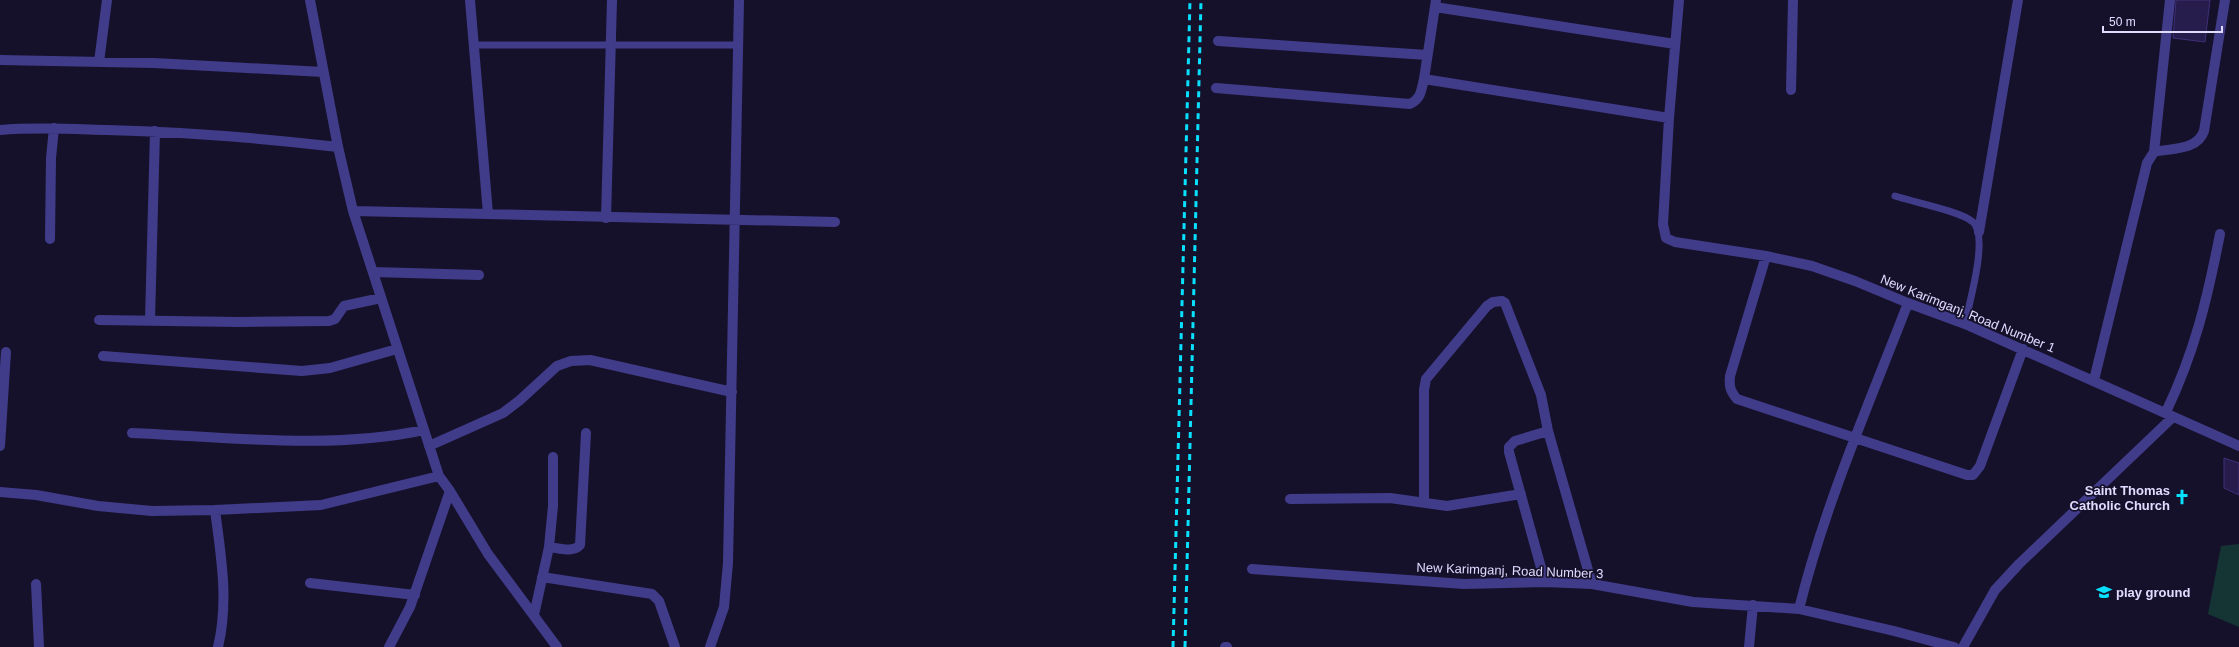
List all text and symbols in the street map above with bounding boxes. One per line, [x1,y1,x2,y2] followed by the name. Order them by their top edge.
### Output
[2103,8,2222,34] scale bar
[2109,15,2136,29] text: 50 m
[1878,271,2057,355] street label: New Karimganj, Road Number 1
[2070,483,2170,513] place label: Saint Thomas Catholic Church
[2173,488,2191,506] church icon: Saint Thomas Catholic Church
[1416,560,1604,581] street label: New Karimganj, Road Number 3
[2095,583,2113,601] school or university icon: play ground
[2116,585,2190,600] place label: play ground

